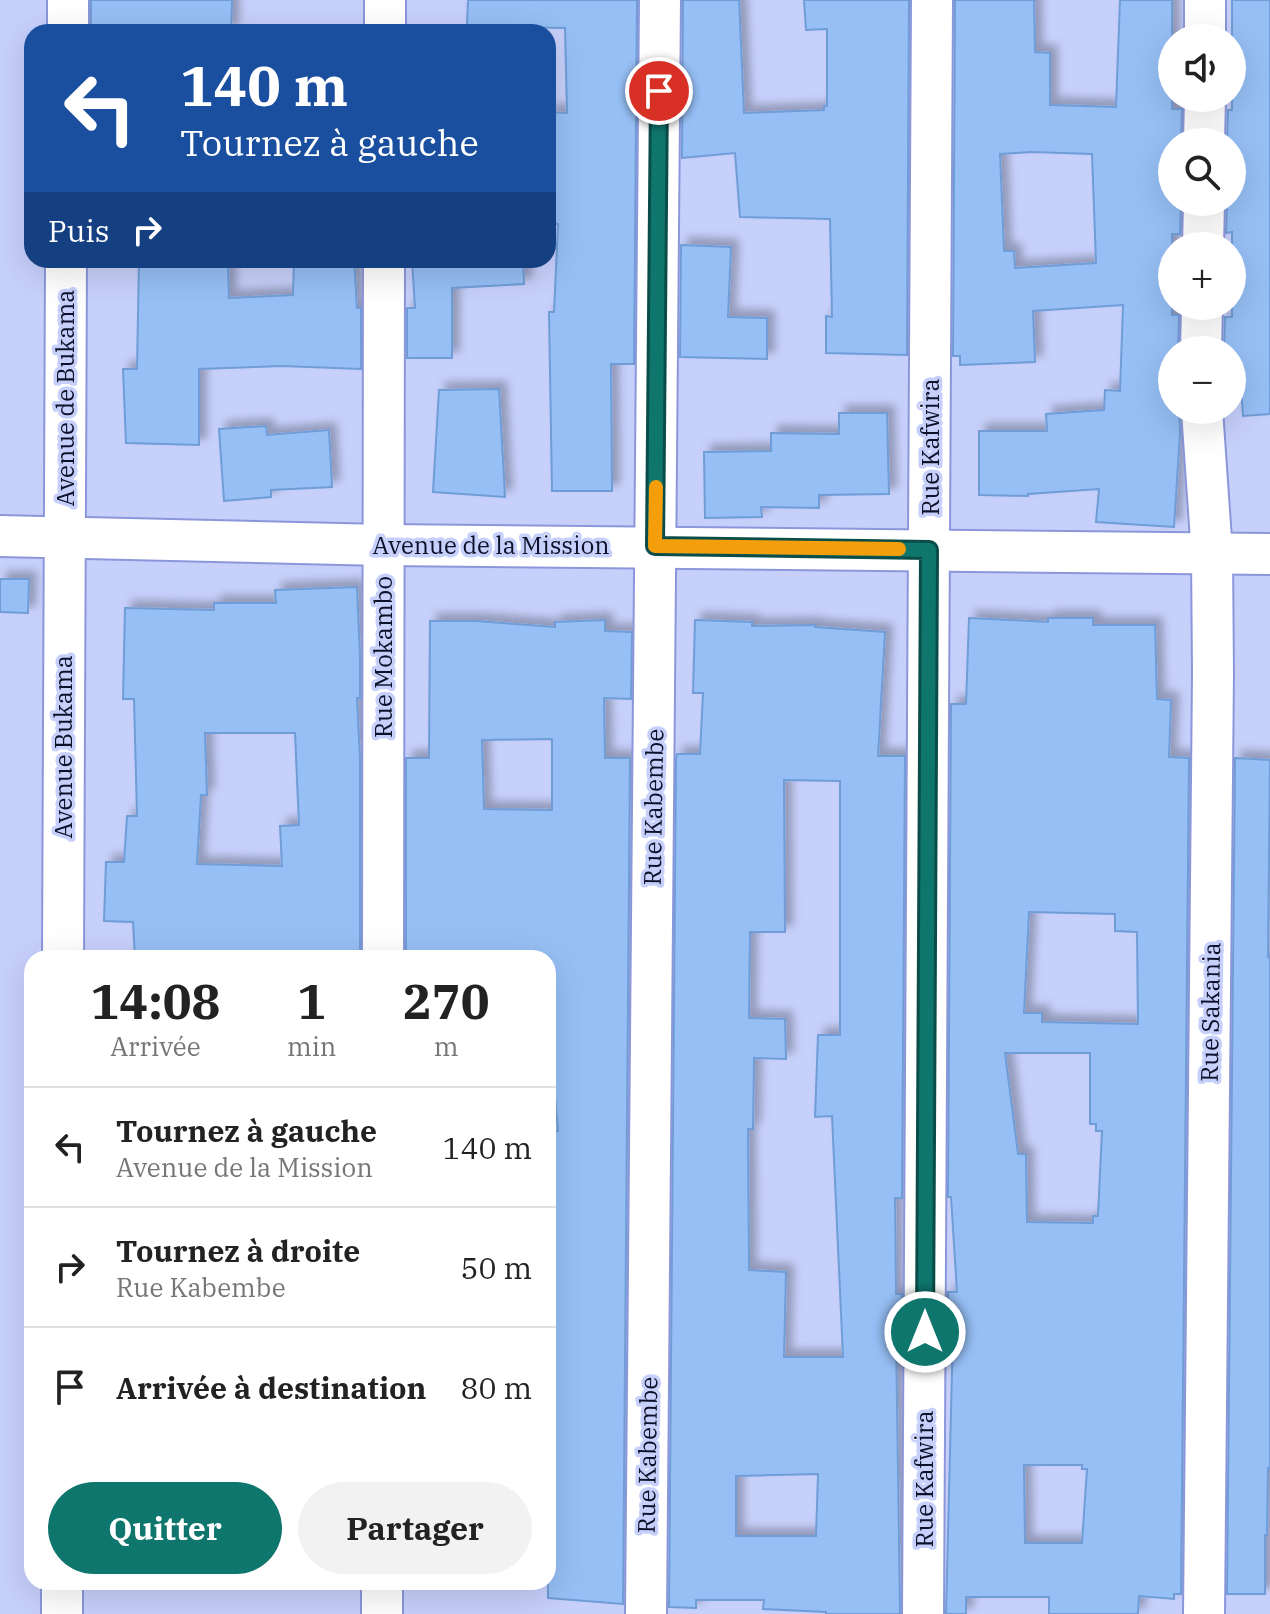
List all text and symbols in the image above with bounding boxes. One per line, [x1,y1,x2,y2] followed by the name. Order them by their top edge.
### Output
[1158,24,1246,424] map controls
[1158,24,1246,112] button: sound
[180,49,348,121] text: 140 m
[48,56,152,160] icon: left
[625,57,693,125] pin
[637,69,681,113] icon: arrive
[180,119,479,166] text: Tournez à gauche
[1158,128,1246,216] button: search
[125,208,169,252] icon: right
[48,211,109,250] text: Puis
[1158,232,1246,320] button: +
[49,290,81,506] street label: Avenue de Bukama
[1158,336,1246,424] button: −
[914,378,946,516] street label: Rue Kafwira
[372,529,610,561] street label: Avenue de la Mission
[367,576,399,738] street label: Rue Mokambo
[47,655,79,839] street label: Avenue Bukama
[636,728,670,886] street label: Rue Kabembe
[1193,942,1227,1082] street label: Rue Sakania
[91,970,220,1032] text: 14:08
[297,970,326,1032] text: 1
[403,970,489,1032] text: 270
[110,1029,201,1063] text: Arrivée
[287,1029,336,1063] text: min
[434,1029,459,1063] text: m
[116,1111,377,1150] text: Tournez à gauche
[48,1125,92,1169] icon: left
[442,1128,532,1167] text: 140 m
[116,1150,373,1184] text: Avenue de la Mission
[116,1231,360,1270] text: Tournez à droite
[48,1245,92,1289] icon: right
[460,1248,532,1287] text: 50 m
[116,1270,286,1304] text: Rue Kabembe
[883,1290,967,1374] position arrow
[48,1365,92,1409] icon: arrive
[116,1368,426,1407] text: Arrivée à destination
[460,1368,532,1407] text: 80 m
[630,1376,664,1534] street label: Rue Kabembe
[908,1410,940,1548] street label: Rue Kafwira
[48,1482,282,1574] button: Quitter
[298,1482,532,1574] button: Partager

